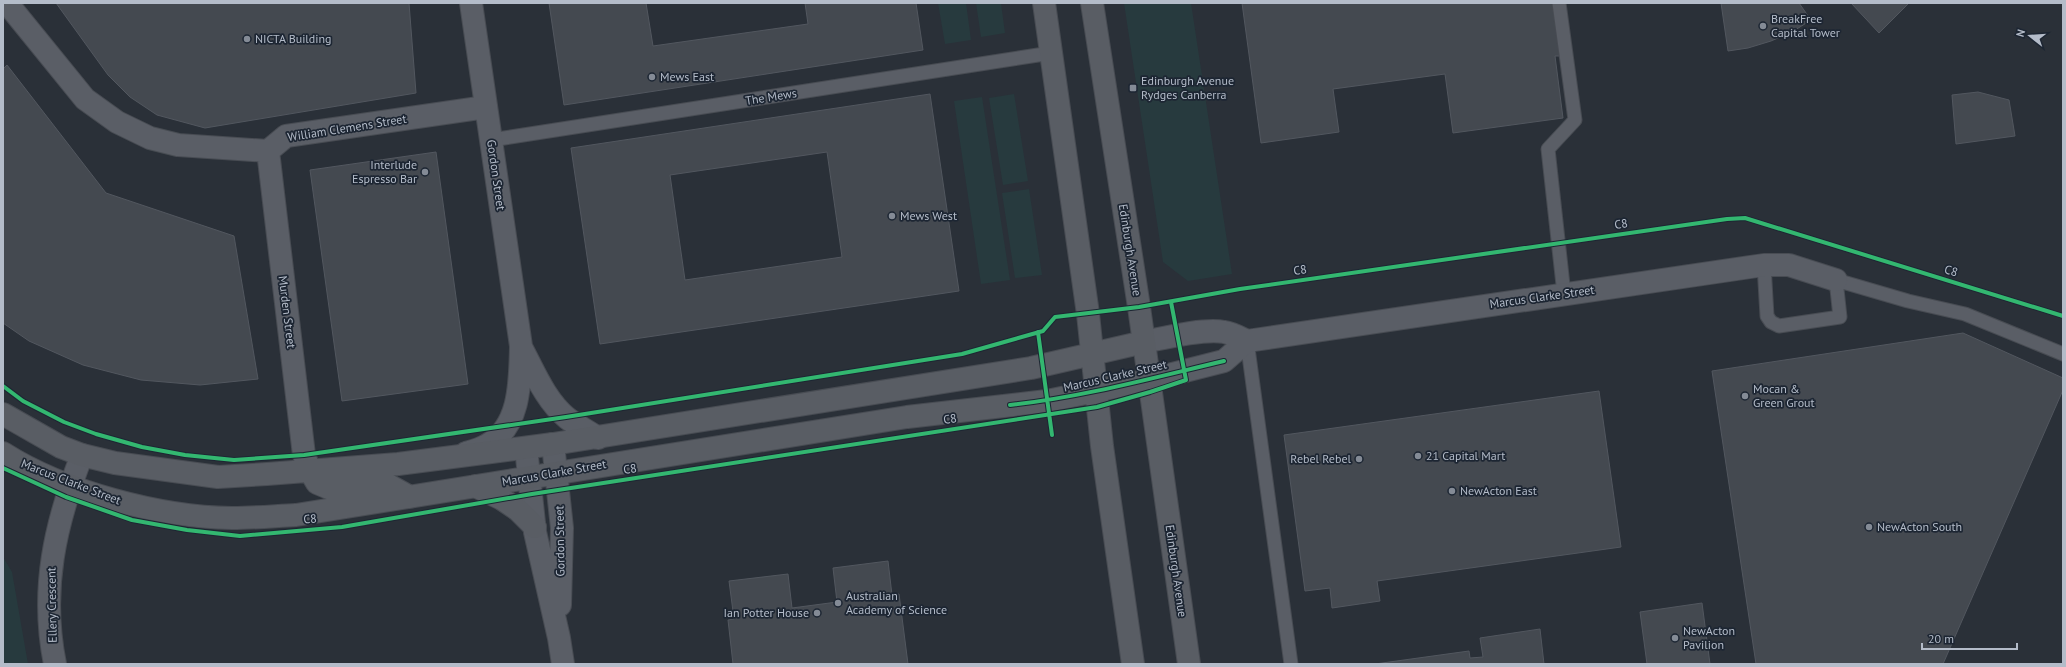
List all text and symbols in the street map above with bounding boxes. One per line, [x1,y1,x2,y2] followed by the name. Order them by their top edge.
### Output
[1771,11,1840,40] place label: BreakFree Capital Tower
[2010,16,2050,56] north arrow
[1758,21,1768,31] marker: BreakFree Capital Tower
[2013,28,2028,39] text: N
[255,31,332,46] place label: NICTA Building
[242,34,252,44] marker: NICTA Building
[660,69,714,84] place label: Mews East
[647,72,657,82] marker: Mews East
[1141,73,1234,102] place label: Edinburgh Avenue Rydges Canberra
[1128,83,1138,93] marker: Edinburgh Avenue Rydges Canberra
[744,85,798,108] street label: The Mews
[286,111,407,144] street label: William Clemens Street
[484,139,509,211] street label: Gordon Street
[352,157,417,186] place label: Interlude Espresso Bar
[420,167,430,177] marker: Interlude Espresso Bar
[1116,203,1145,297] street label: Edinburgh Avenue
[900,208,957,223] place label: Mews West
[887,211,897,221] marker: Mews West
[1613,215,1629,232] street label: C8
[1292,261,1308,278] street label: C8
[1943,261,1960,280] street label: C8
[276,275,299,349] street label: Murden Street
[1489,282,1595,311] street label: Marcus Clarke Street
[1062,356,1168,395] street label: Marcus Clarke Street
[1753,381,1815,410] place label: Mocan & Green Grout
[1740,391,1750,401] marker: Mocan & Green Grout
[942,410,958,427] street label: C8
[1426,448,1505,463] place label: 21 Capital Mart
[1290,451,1351,466] place label: Rebel Rebel
[1413,451,1423,461] marker: 21 Capital Mart
[1354,454,1364,464] marker: Rebel Rebel
[19,456,123,507] street label: Marcus Clarke Street
[501,456,607,489] street label: Marcus Clarke Street
[622,460,638,477] street label: C8
[1460,483,1537,498] place label: NewActon East
[1447,486,1457,496] marker: NewActon East
[551,505,568,577] street label: Gordon Street
[303,510,317,527] street label: C8
[1877,519,1962,534] place label: NewActon South
[1864,522,1874,532] marker: NewActon South
[1163,524,1190,618] street label: Edinburgh Avenue
[43,567,60,643] street label: Ellery Crescent
[846,588,947,617] place label: Australian Academy of Science
[833,598,843,608] marker: Australian Academy of Science
[724,605,809,620] place label: Ian Potter House
[812,608,822,618] marker: Ian Potter House
[1683,623,1735,652] place label: NewActon Pavilion
[1922,625,2017,651] scale bar
[1928,631,1954,646] text: 20 m
[1670,633,1680,643] marker: NewActon Pavilion

